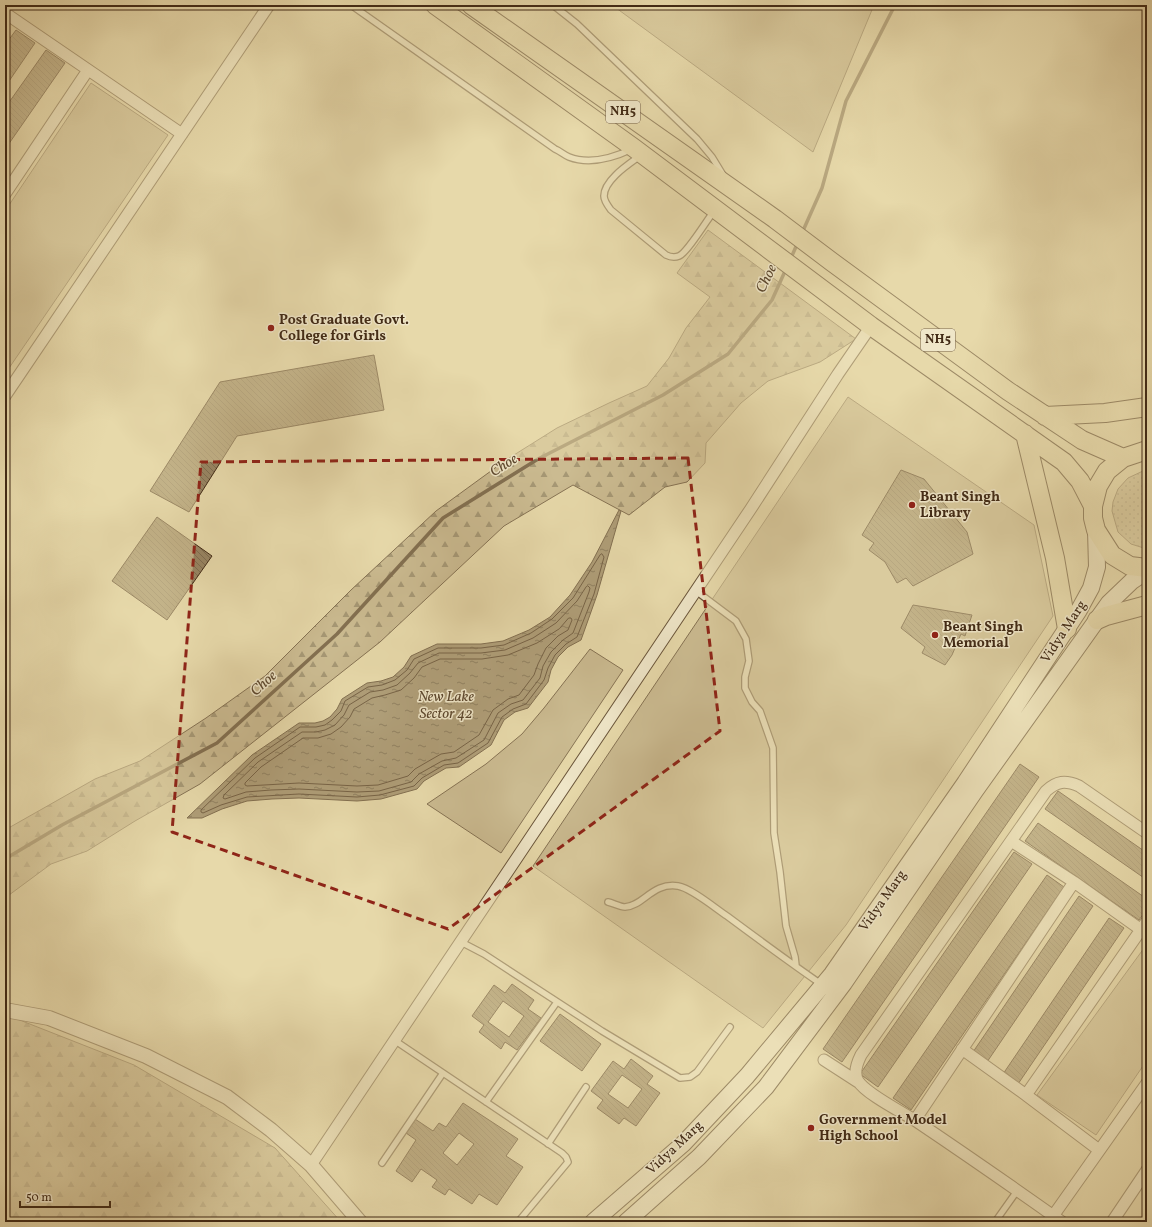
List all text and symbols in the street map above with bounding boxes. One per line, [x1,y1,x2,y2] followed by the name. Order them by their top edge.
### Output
[606,101,640,123] road number: NH5
[751,261,783,297] water label: Choe
[279,311,409,346] place label: Post Graduate Govt. College for Girls
[266,323,276,333] marker: Post Graduate Govt. College for Girls
[921,329,955,351] road number: NH5
[486,449,522,483] water label: Choe
[920,488,1000,523] place label: Beant Singh Library
[907,500,917,510] marker: Beant Singh Library
[1037,597,1091,667] street label: Vidya Marg
[943,618,1023,653] place label: Beant Singh Memorial
[930,630,940,640] marker: Beant Singh Memorial
[246,666,282,702] water label: Choe
[418,687,475,725] water label: New Lake Sector 42
[855,866,911,936] street label: Vidya Marg
[819,1111,947,1146] place label: Government Model High School
[642,1117,708,1179] street label: Vidya Marg
[806,1123,816,1133] marker: Government Model High School
[20,1183,110,1209] scale bar
[26,1190,52,1206] text: 50 m

